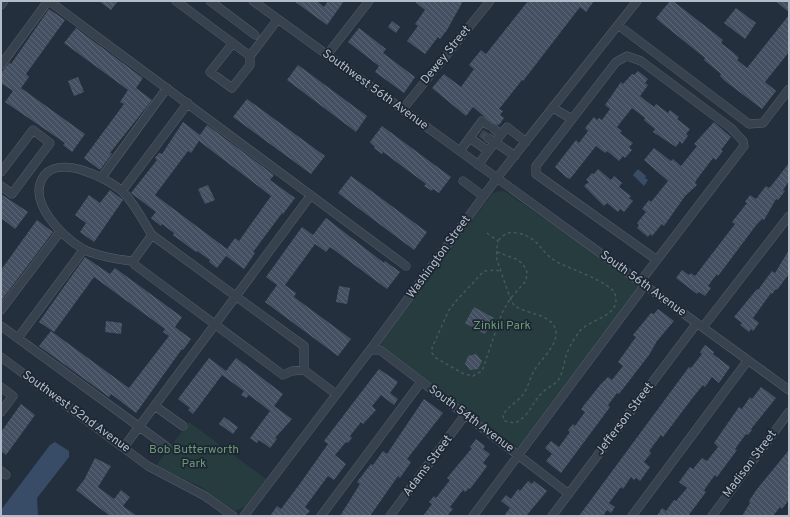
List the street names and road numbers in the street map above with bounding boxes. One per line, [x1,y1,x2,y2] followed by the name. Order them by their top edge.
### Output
[417,22,475,88] street label: Dewey Street
[319,46,431,134] street label: Southwest 56th Avenue
[403,212,475,302] street label: Washington Street
[597,247,689,321] street label: South 56th Avenue
[19,367,133,457] street label: Southwest 52nd Avenue
[592,379,658,459] street label: Jefferson Street
[425,382,517,456] street label: South 54th Avenue
[719,427,781,501] street label: Madison Street
[400,432,456,500] street label: Adams Street

